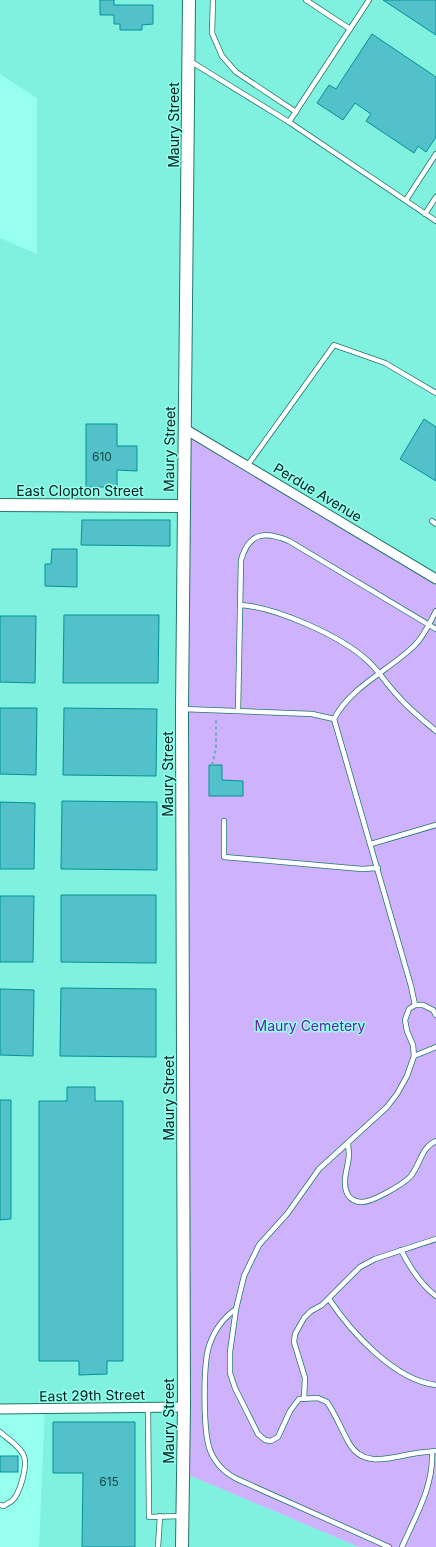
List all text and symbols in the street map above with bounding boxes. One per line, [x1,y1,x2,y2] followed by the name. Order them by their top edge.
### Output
[165,82,182,168] street label: Maury Street
[160,406,178,492] street label: Maury Street
[92,449,112,464] house number: 610
[271,459,365,525] street label: Perdue Avenue
[16,482,144,499] street label: East Clopton Street
[159,731,176,817] street label: Maury Street
[255,1017,366,1034] park label: Maury Cemetery
[160,1055,177,1141] street label: Maury Street
[160,1378,177,1464] street label: Maury Street
[39,1386,146,1404] street label: East 29th Street
[99,1474,119,1489] house number: 615

